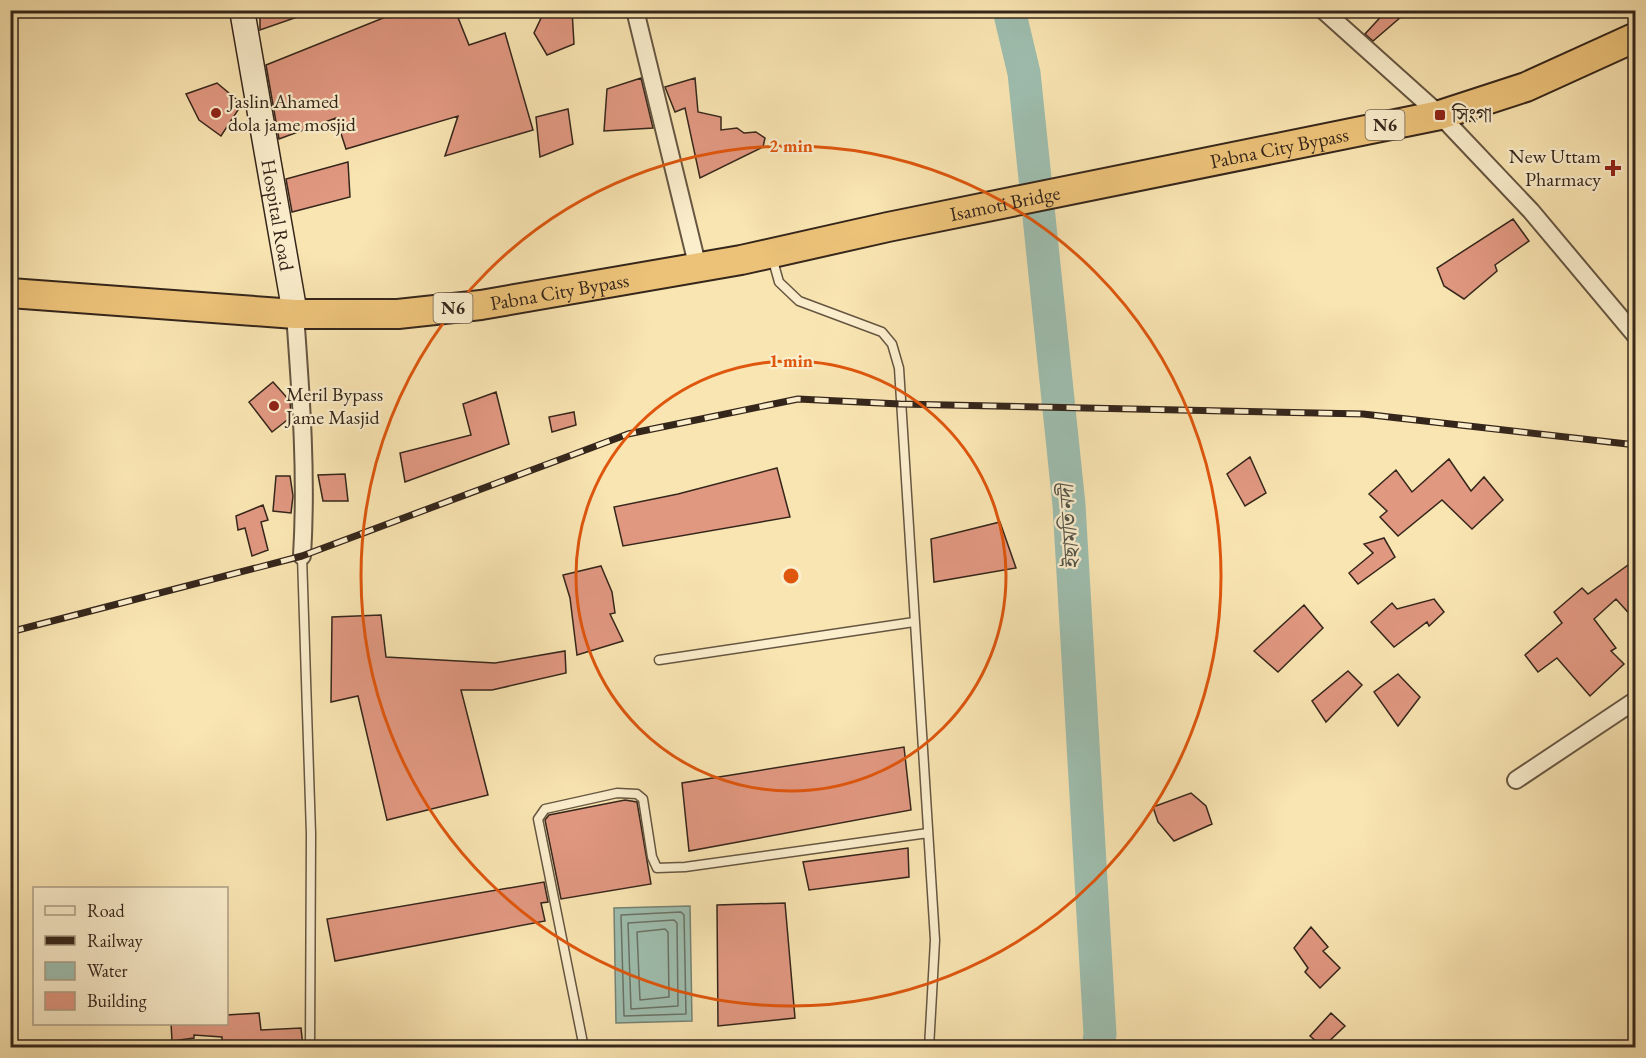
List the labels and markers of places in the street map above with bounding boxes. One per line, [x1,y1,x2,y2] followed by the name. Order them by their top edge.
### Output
[226,88,357,137] place label: Jaslin Ahamed dola jame mosjid
[1451,102,1492,128] place label: সিংগা
[209,106,223,120] marker: Jaslin Ahamed dola jame mosjid
[1433,108,1447,122] marker: সিংগা
[1509,143,1601,192] place label: New Uttam Pharmacy
[1606,161,1620,175] marker: New Uttam Pharmacy
[284,381,383,430] place label: Meril Bypass Jame Masjid
[267,399,281,413] marker: Meril Bypass Jame Masjid
[781,566,801,586] centre of rings

